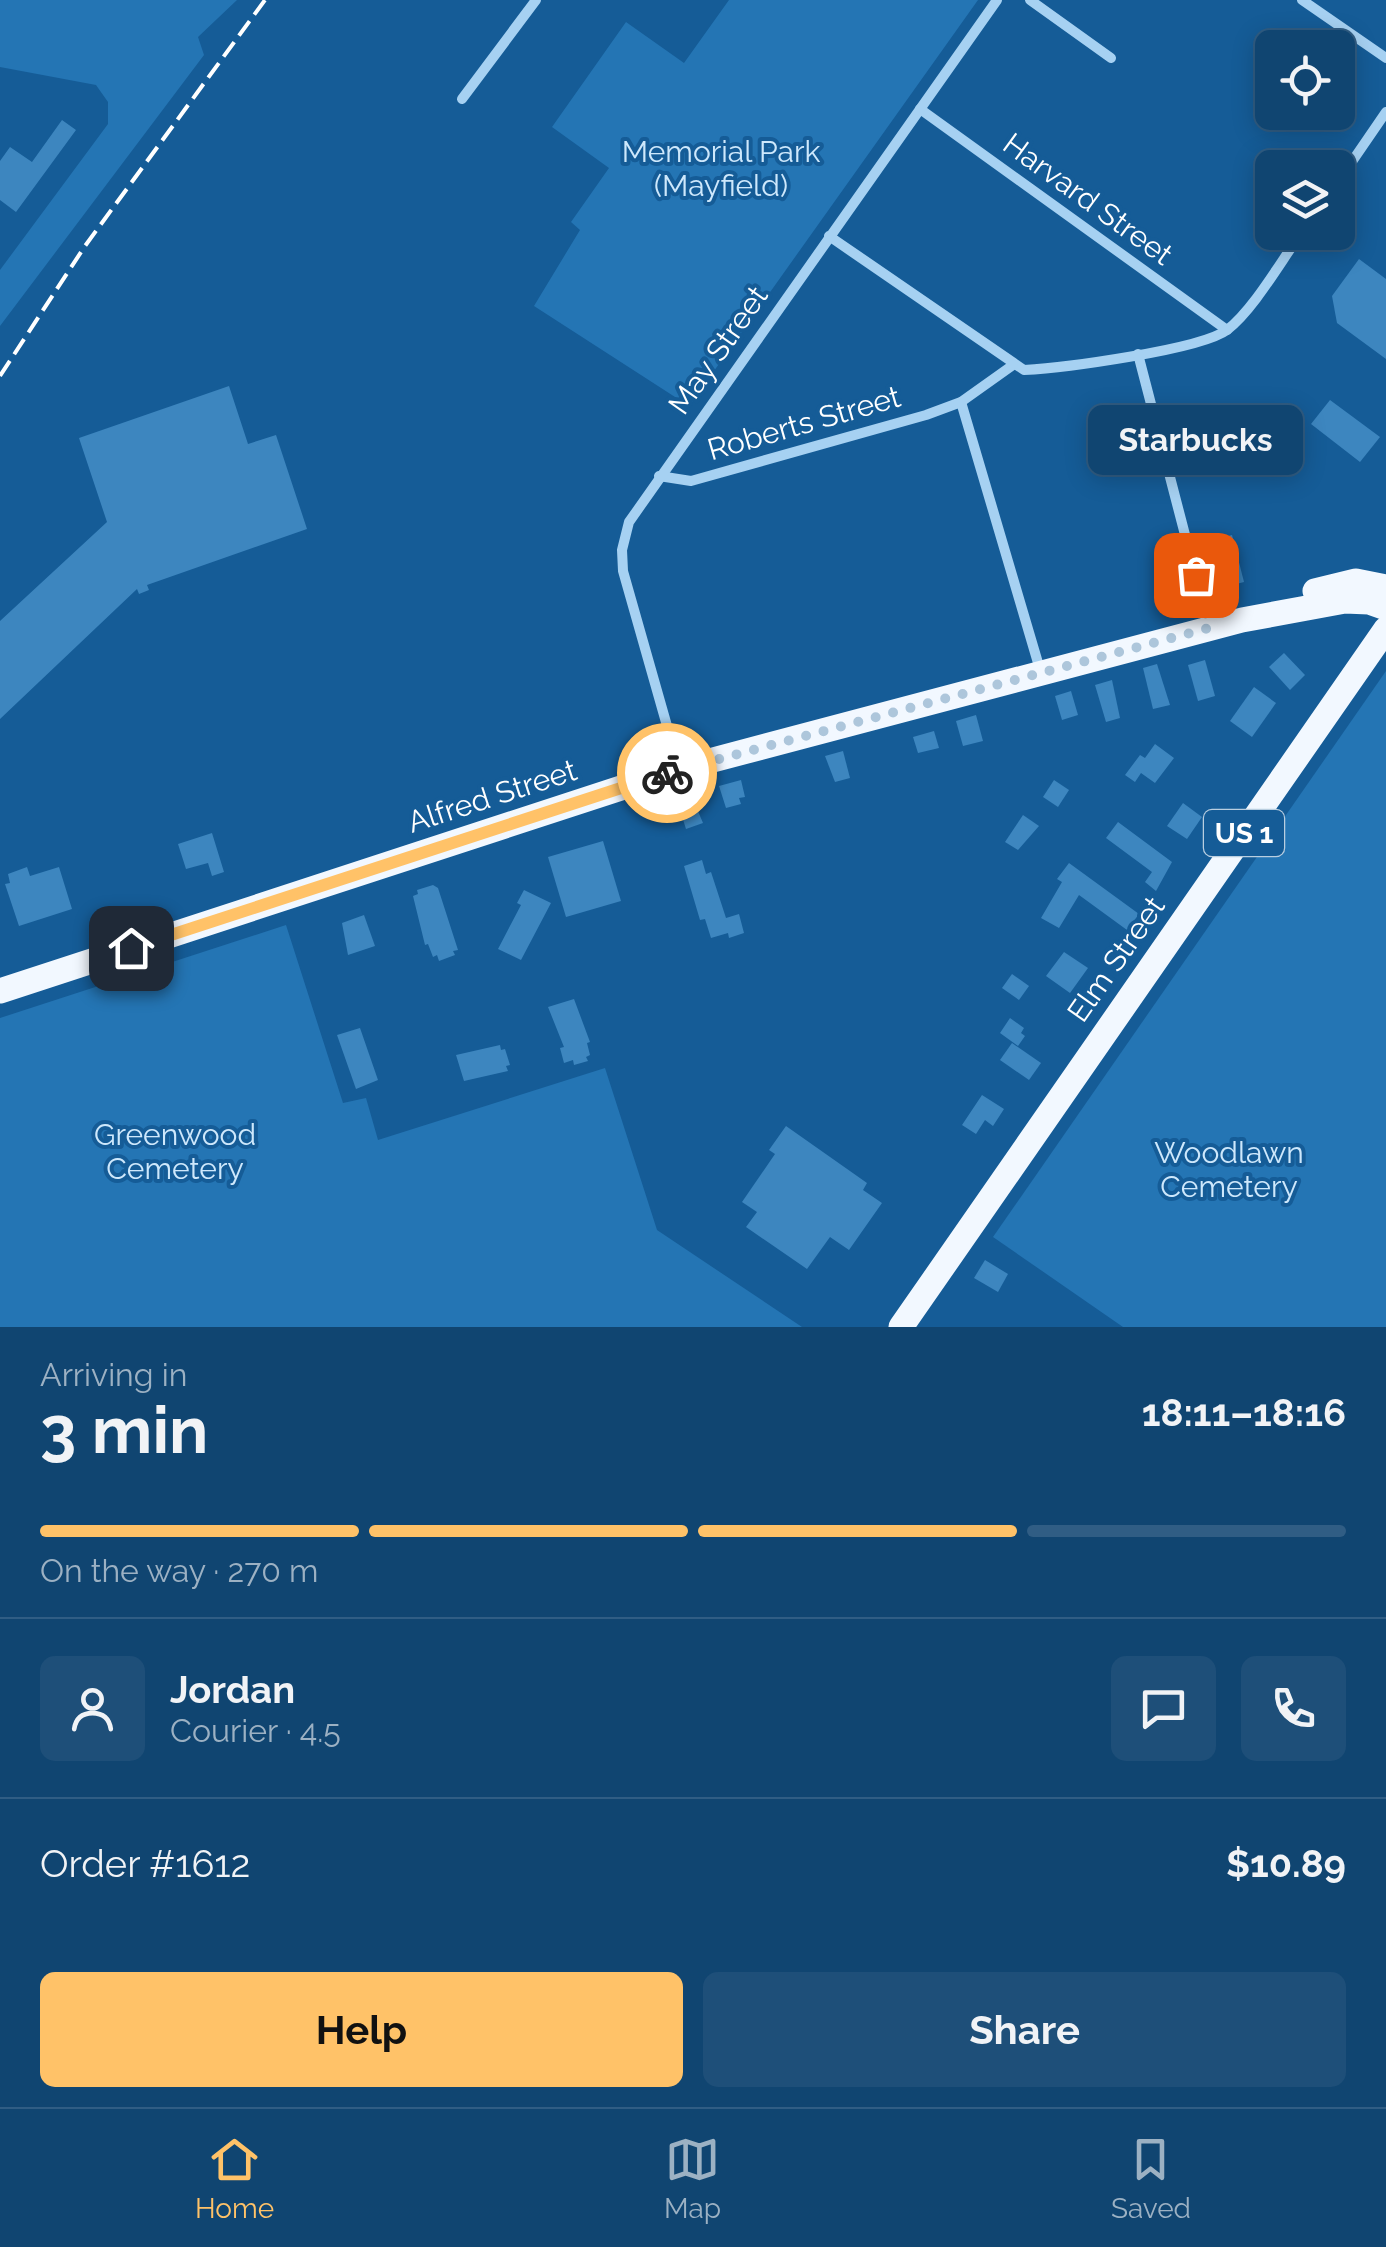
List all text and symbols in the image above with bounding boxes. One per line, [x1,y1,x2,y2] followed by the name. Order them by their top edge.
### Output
[1255,30,1355,250] map controls
[1255,30,1355,130] button: locate
[997,126,1179,272] street label: Harvard Street
[622,134,820,203] park label: Memorial Park (Mayfield)
[1255,150,1355,250] button: layers
[661,279,775,421] street label: May Street
[704,379,904,467] street label: Roberts Street
[1088,405,1304,475] callout: Starbucks
[1119,421,1272,458] text: Starbucks
[1154,533,1239,618] pin
[1169,548,1224,603] icon: bag
[617,723,717,823] courier
[640,746,695,801] icon: bike
[403,752,581,840] street label: Alfred Street
[1204,810,1284,856] road number: US 1
[1060,890,1172,1028] street label: Elm Street
[89,906,174,991] pin
[104,921,159,976] icon: home
[94,1117,256,1186] park label: Greenwood Cemetery
[1154,1135,1304,1204] park label: Woodlawn Cemetery
[40,1356,187,1393] text: Arriving in
[1142,1390,1346,1435] text: 18:11–18:16
[40,1392,208,1468] text: 3 min
[40,1552,318,1589] text: On the way · 270 m
[40,1656,145,1761] button: person
[1111,1656,1216,1761] button: chat
[1241,1656,1346,1761] button: phone
[170,1667,295,1712] text: Jordan
[170,1712,341,1749] text: Courier · 4.5
[40,1841,250,1886] text: Order #1612
[1226,1841,1346,1886] text: $10.89
[40,1972,683,2087] button: Help
[703,1972,1346,2087] button: Share
[195,2132,274,2225] tab: Home
[664,2132,721,2225] tab: Map
[1111,2132,1191,2225] tab: Saved

